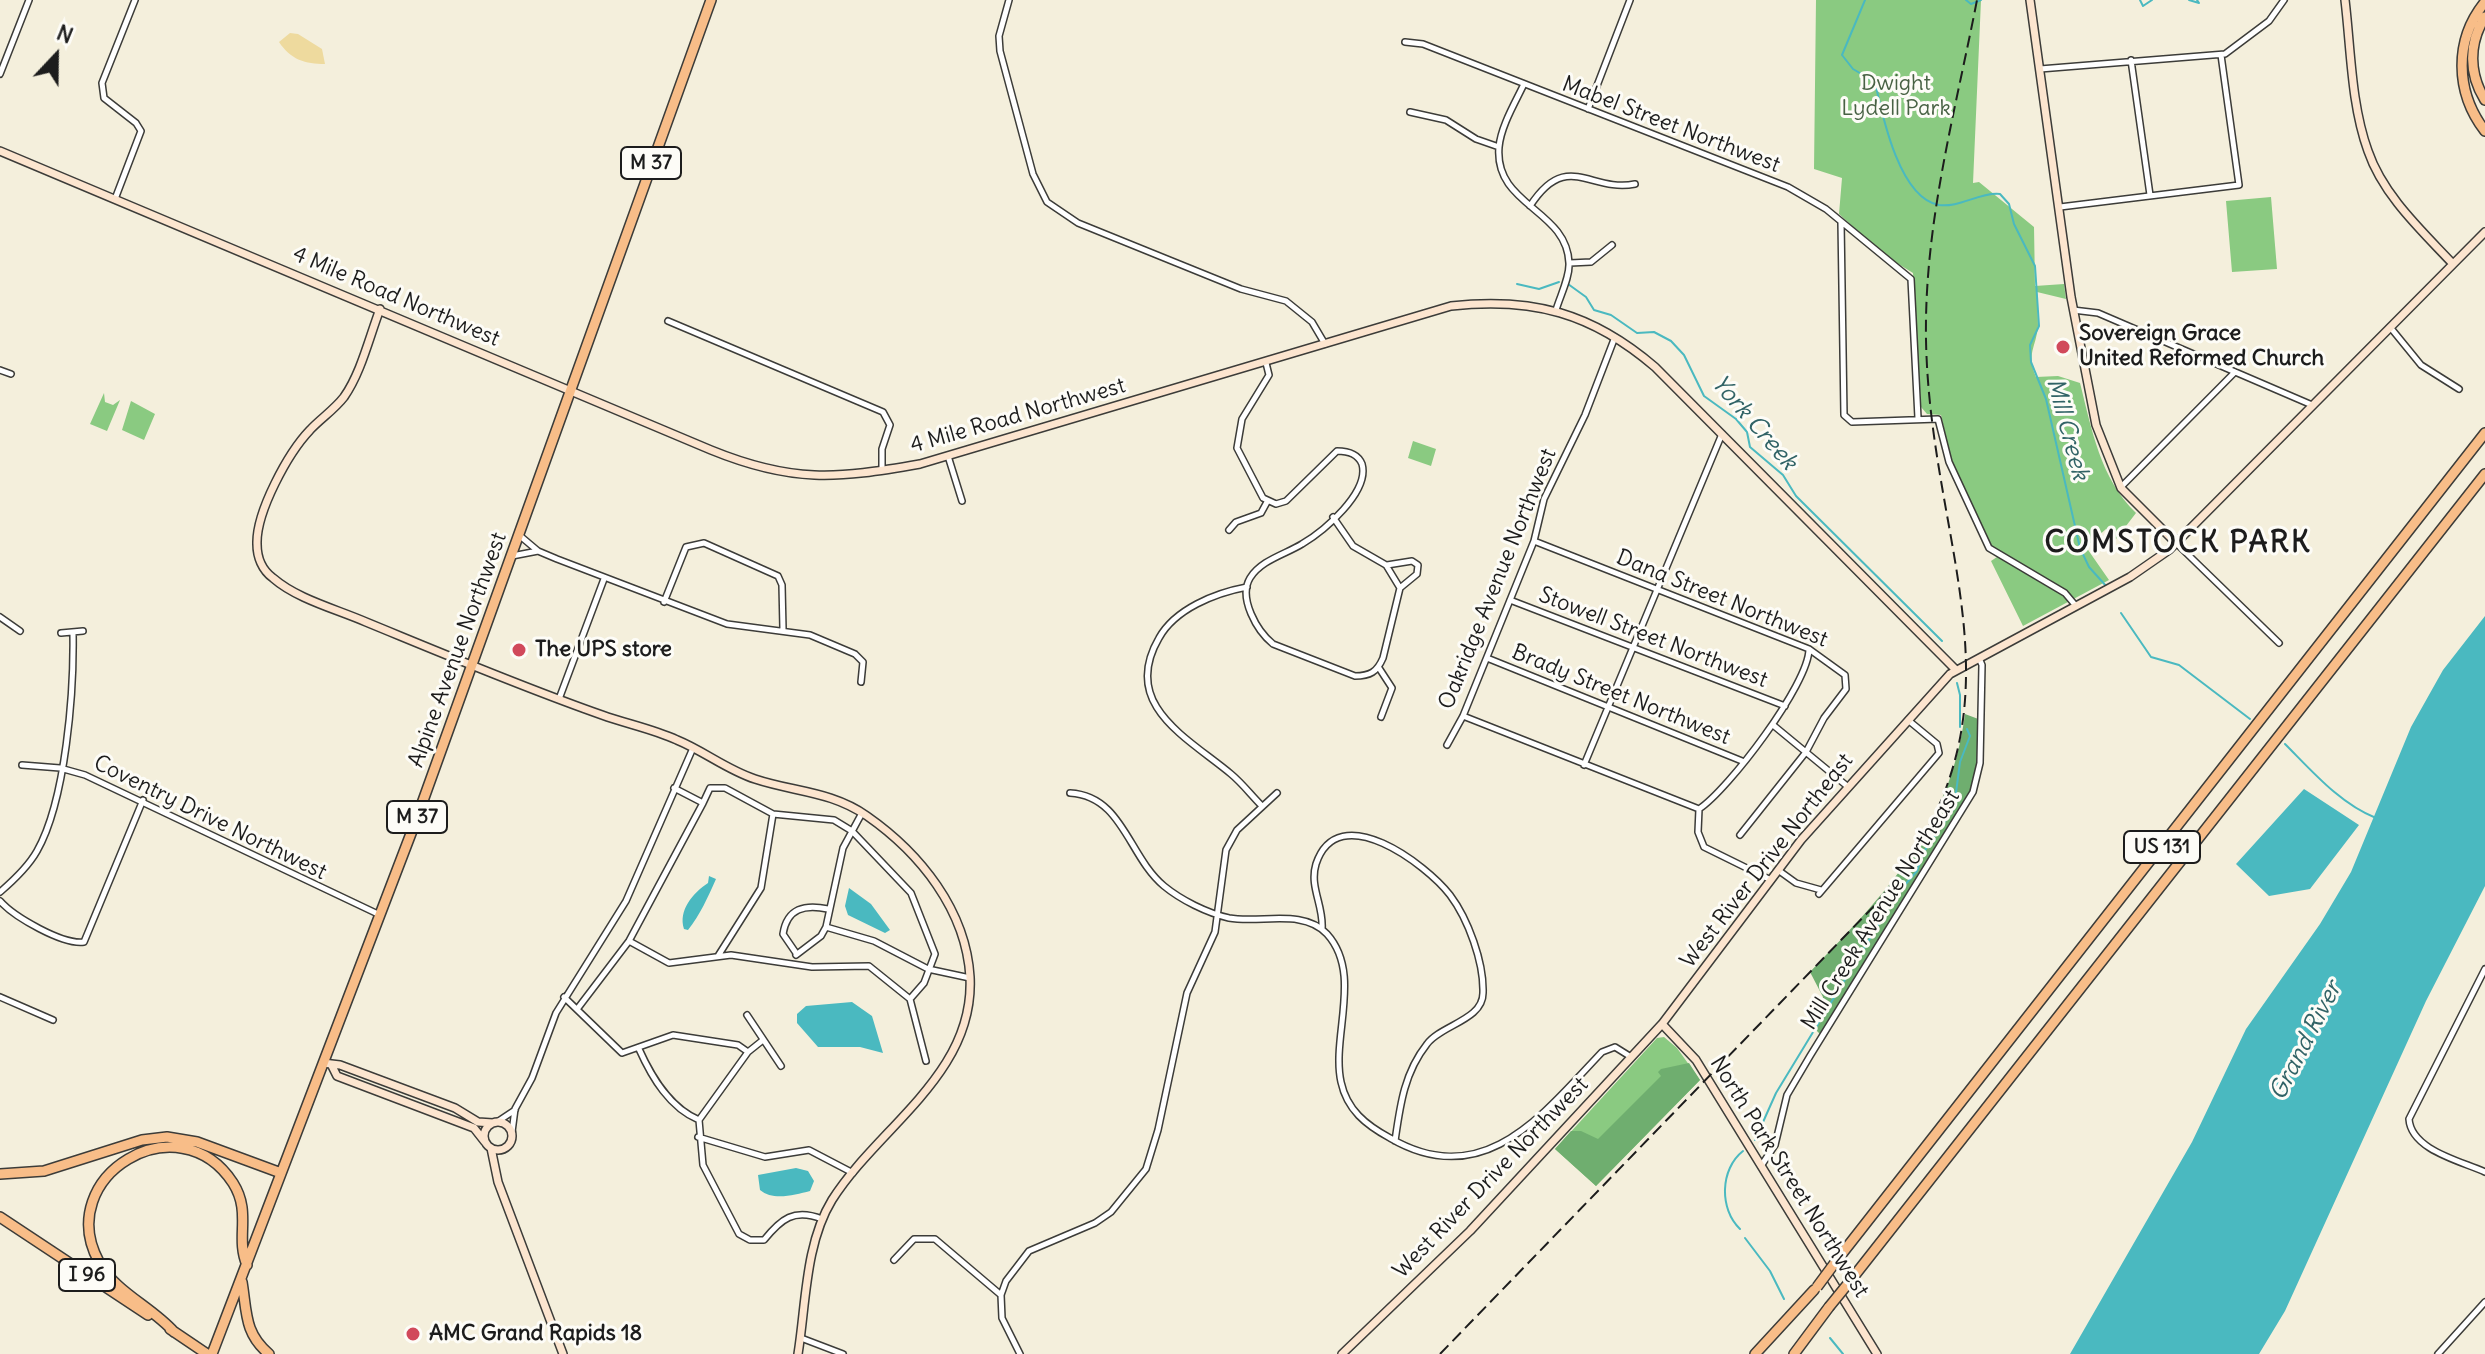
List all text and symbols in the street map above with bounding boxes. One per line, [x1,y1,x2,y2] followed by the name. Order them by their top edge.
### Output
[16,16,96,96] north arrow
[53,18,77,50] text: N
[1558,71,1784,179] street label: Mabel Street Northwest
[1841,71,1951,122] park label: Dwight Lydell Park
[621,147,681,179] road number: M 37
[289,241,503,353] street label: 4 Mile Road Northwest
[2079,321,2324,372] place label: Sovereign Grace United Reformed Church
[2054,338,2072,356] marker: Sovereign Grace United Reformed Church
[1705,370,1803,476] water label: York Creek
[907,373,1129,459] street label: 4 Mile Road Northwest
[2040,375,2094,483] water label: Mill Creek
[1434,445,1562,713] street label: Oakridge Avenue Northwest
[2045,525,2311,561] district label: COMSTOCK PARK
[403,529,513,771] street label: Alpine Avenue Northwest
[1613,545,1831,653] street label: Dana Street Northwest
[1535,582,1771,694] street label: Stowell Street Northwest
[535,637,672,663] place label: The UPS store
[1508,639,1734,751] street label: Brady Street Northwest
[510,641,528,659] marker: The UPS store
[1675,748,1859,974] street label: West River Drive Northeast
[89,750,331,886] street label: Coventry Drive Northwest
[1796,785,1966,1035] street label: Mill Creek Avenue Northeast
[387,801,447,833] road number: M 37
[2124,831,2200,863] road number: US 131
[2264,977,2348,1105] water label: Grand River
[1704,1052,1874,1302] street label: North Park Street Northwest
[1388,1072,1594,1284] street label: West River Drive Northwest
[59,1259,115,1291] road number: I 96
[429,1321,642,1347] place label: AMC Grand Rapids 18
[404,1325,422,1343] marker: AMC Grand Rapids 18

